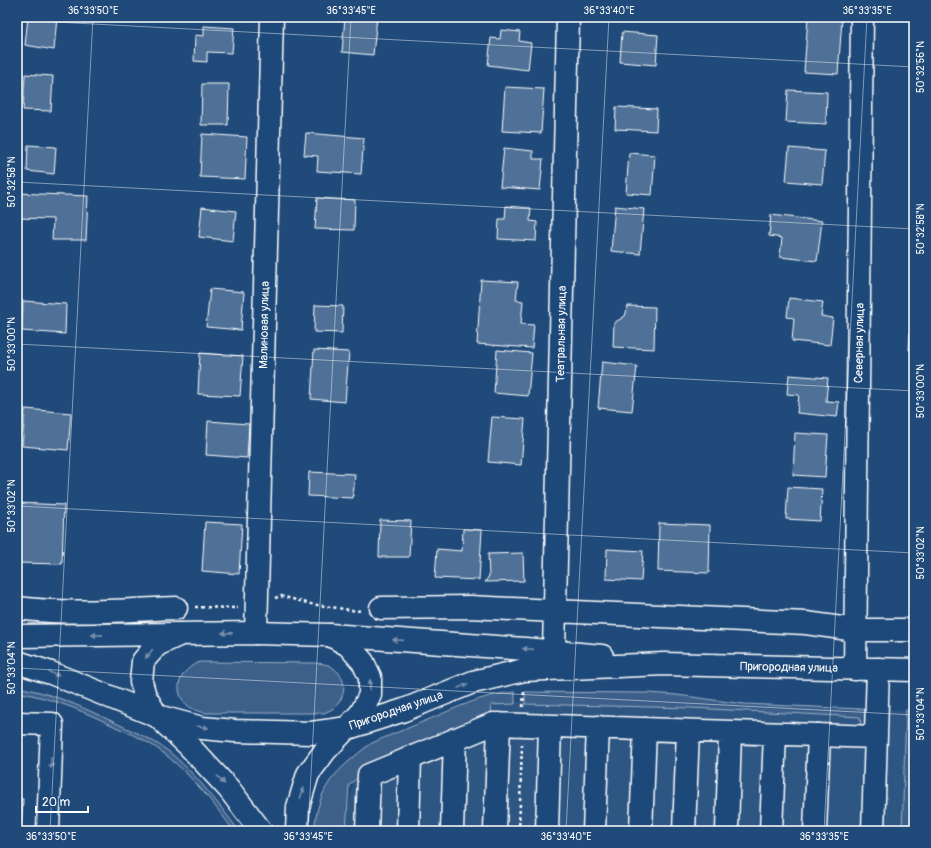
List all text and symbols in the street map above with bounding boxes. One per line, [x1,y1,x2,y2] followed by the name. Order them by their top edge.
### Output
[68,5,118,17] text: 36°33'50"E
[326,5,376,17] text: 36°33'45"E
[584,5,634,17] text: 36°33'40"E
[842,5,892,17] text: 36°33'35"E
[915,41,927,93] text: 50°32'56"N
[6,156,18,208] text: 50°32'58"N
[915,203,927,255] text: 50°32'58"N
[256,281,273,369] street label: Малиновая улица
[553,285,570,383] street label: Театральная улица
[851,302,868,383] street label: Северная улица
[6,317,18,371] text: 50°33'00"N
[915,364,927,418] text: 50°33'00"N
[6,479,18,533] text: 50°33'02"N
[915,526,927,580] text: 50°33'02"N
[220,630,233,636] one-way arrow
[90,632,103,638] one-way arrow
[391,637,404,643] one-way arrow
[6,641,18,695] text: 50°33'04"N
[522,645,534,652] one-way arrow
[145,649,154,660] one-way arrow
[740,659,838,676] street label: Пригородная улица
[49,672,61,678] one-way arrow
[367,678,373,691] one-way arrow
[458,683,470,689] one-way arrow
[348,687,445,733] street label: Пригородная улица
[915,687,927,741] text: 50°33'04"N
[196,724,209,730] one-way arrow
[48,757,54,770] one-way arrow
[216,775,225,785] one-way arrow
[300,786,306,798] one-way arrow
[36,788,88,814] scale bar
[42,795,71,810] text: 20 m
[26,831,76,843] text: 36°33'50"E
[283,831,333,843] text: 36°33'45"E
[541,831,591,843] text: 36°33'40"E
[799,831,849,843] text: 36°33'35"E

